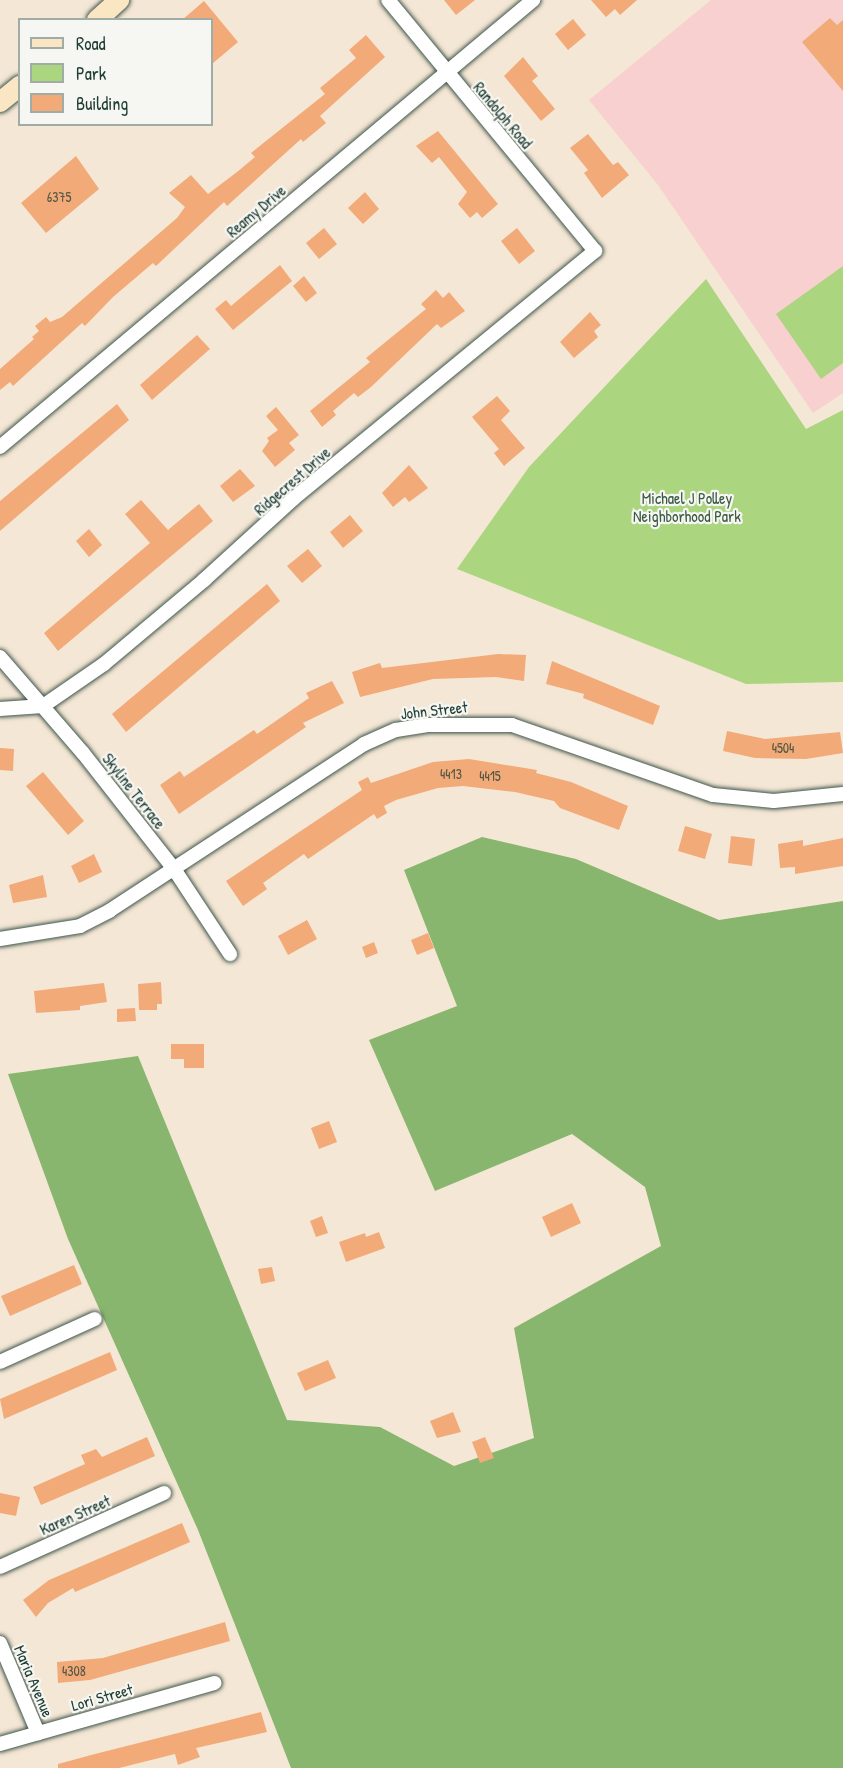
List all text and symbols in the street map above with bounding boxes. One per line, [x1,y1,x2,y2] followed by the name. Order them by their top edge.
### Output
[18,18,213,126] legend
[76,31,106,56] text: Road
[76,61,106,86] text: Park
[470,78,536,152] street label: Randolph Road
[76,91,128,116] text: Building
[223,181,289,241] street label: Reamy Drive
[47,189,71,205] house number: 6375
[250,443,334,519] street label: Ridgecrest Drive
[633,488,741,526] park label: Michael J Polley Neighborhood Park
[400,697,468,723] street label: John Street
[772,740,794,756] house number: 4504
[98,749,170,833] street label: Skyline Terrace
[440,766,462,782] house number: 4413
[479,768,501,784] house number: 4415
[37,1491,113,1539] street label: Karen Street
[10,1642,58,1720] street label: Maria Avenue
[62,1663,86,1679] house number: 4308
[69,1679,135,1715] street label: Lori Street

